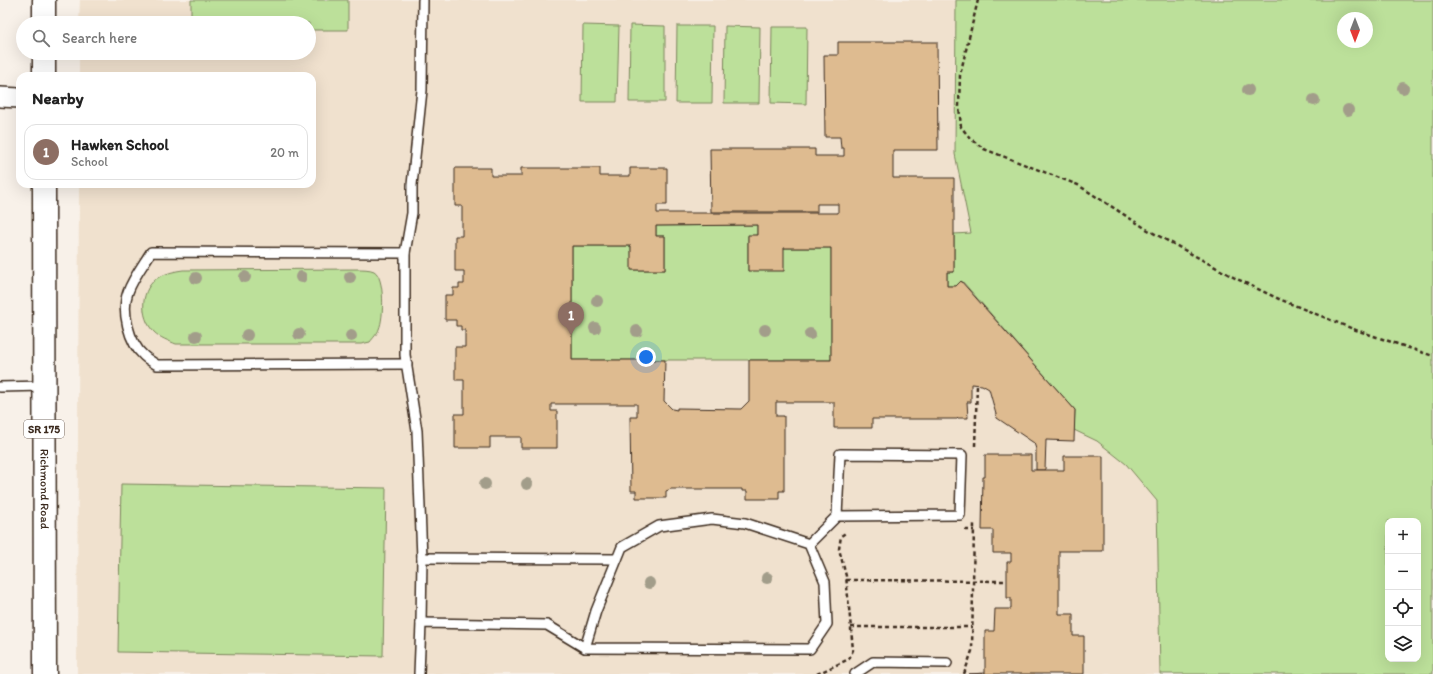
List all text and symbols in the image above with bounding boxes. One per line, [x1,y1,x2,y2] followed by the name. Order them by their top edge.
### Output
[1337,12,1373,48] north arrow
[16,16,316,60] search box
[30,27,52,49] icon: search
[62,29,137,47] text: Search here
[32,88,84,108] text: Nearby
[71,136,169,154] text: Hawken School
[43,145,49,160] text: 1
[270,145,299,160] text: 20 m
[71,154,108,169] text: School
[558,302,584,335] pin: 1
[636,347,656,367] your location
[24,420,64,438] road number: SR 175
[38,449,52,530] street label: Richmond Road
[1385,518,1421,662] map controls
[1385,518,1421,554] button: +
[1385,554,1421,590] button: −
[1385,590,1421,626] button: locate
[1385,626,1421,662] button: layers

